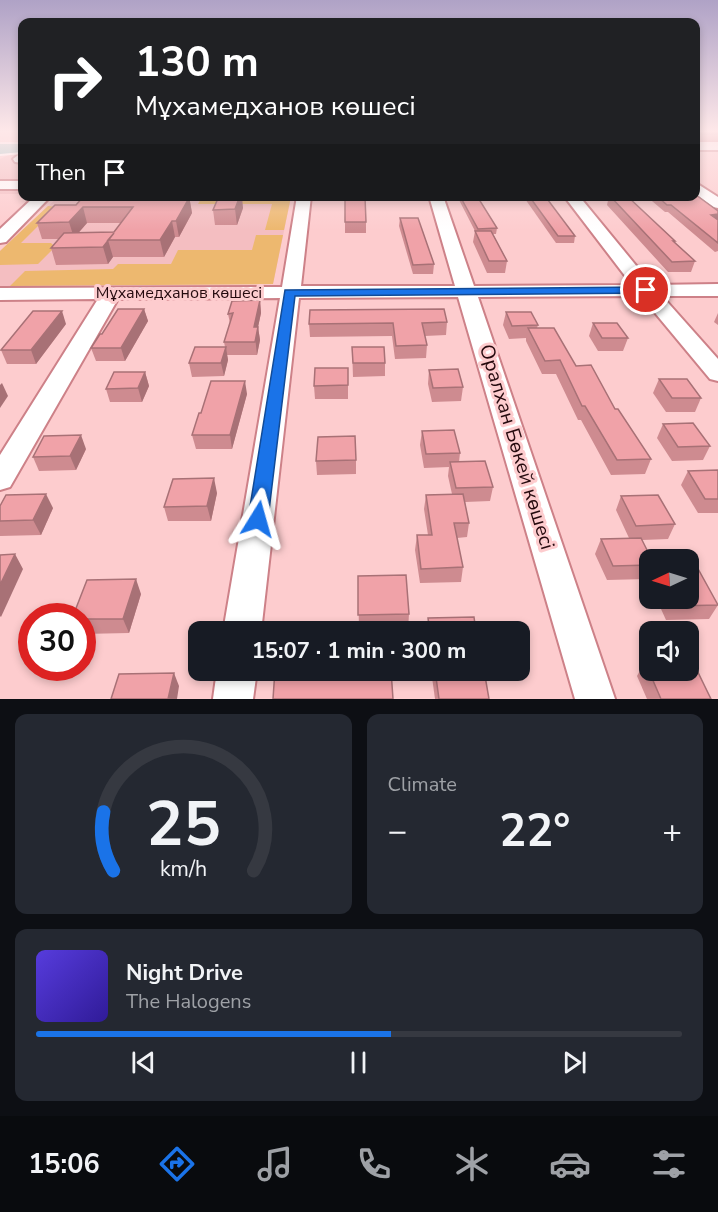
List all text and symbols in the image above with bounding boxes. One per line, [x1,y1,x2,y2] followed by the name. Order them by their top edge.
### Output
[135,34,259,91] text: 130 m
[36,42,114,120] icon: right
[135,88,416,125] text: Мұхамедханов көшесі
[98,156,131,189] icon: arrive
[36,158,86,188] text: Then
[620,264,671,315] pin
[629,273,662,306] icon: arrive
[96,282,262,304] street label: Мұхамедханов көшесі
[473,341,561,553] street label: Оралхан Бөкей көшесі
[226,487,290,551] position arrow
[639,549,699,609] north arrow
[639,549,699,681] map controls
[18,603,96,681] speed limit sign: 30
[639,621,699,681] button: sound
[252,636,466,666] text: 15:07 · 1 min · 300 m
[388,771,457,798] text: Climate
[146,782,221,867] text: 25
[499,801,570,862] text: 22°
[388,809,407,854] text: −
[662,809,682,854] text: +
[160,854,207,884] text: km/h
[126,958,243,988] text: Night Drive
[126,988,251,1015] text: The Halogens
[127,1046,160,1079] icon: previous
[342,1046,375,1079] icon: pause
[558,1046,591,1079] icon: next
[156,1143,198,1185] icon: directions
[254,1143,296,1185] icon: music
[353,1143,395,1185] icon: phone
[451,1143,493,1185] icon: climate
[549,1143,591,1185] icon: car
[648,1143,690,1185] icon: filters
[28,1146,100,1183] text: 15:06

